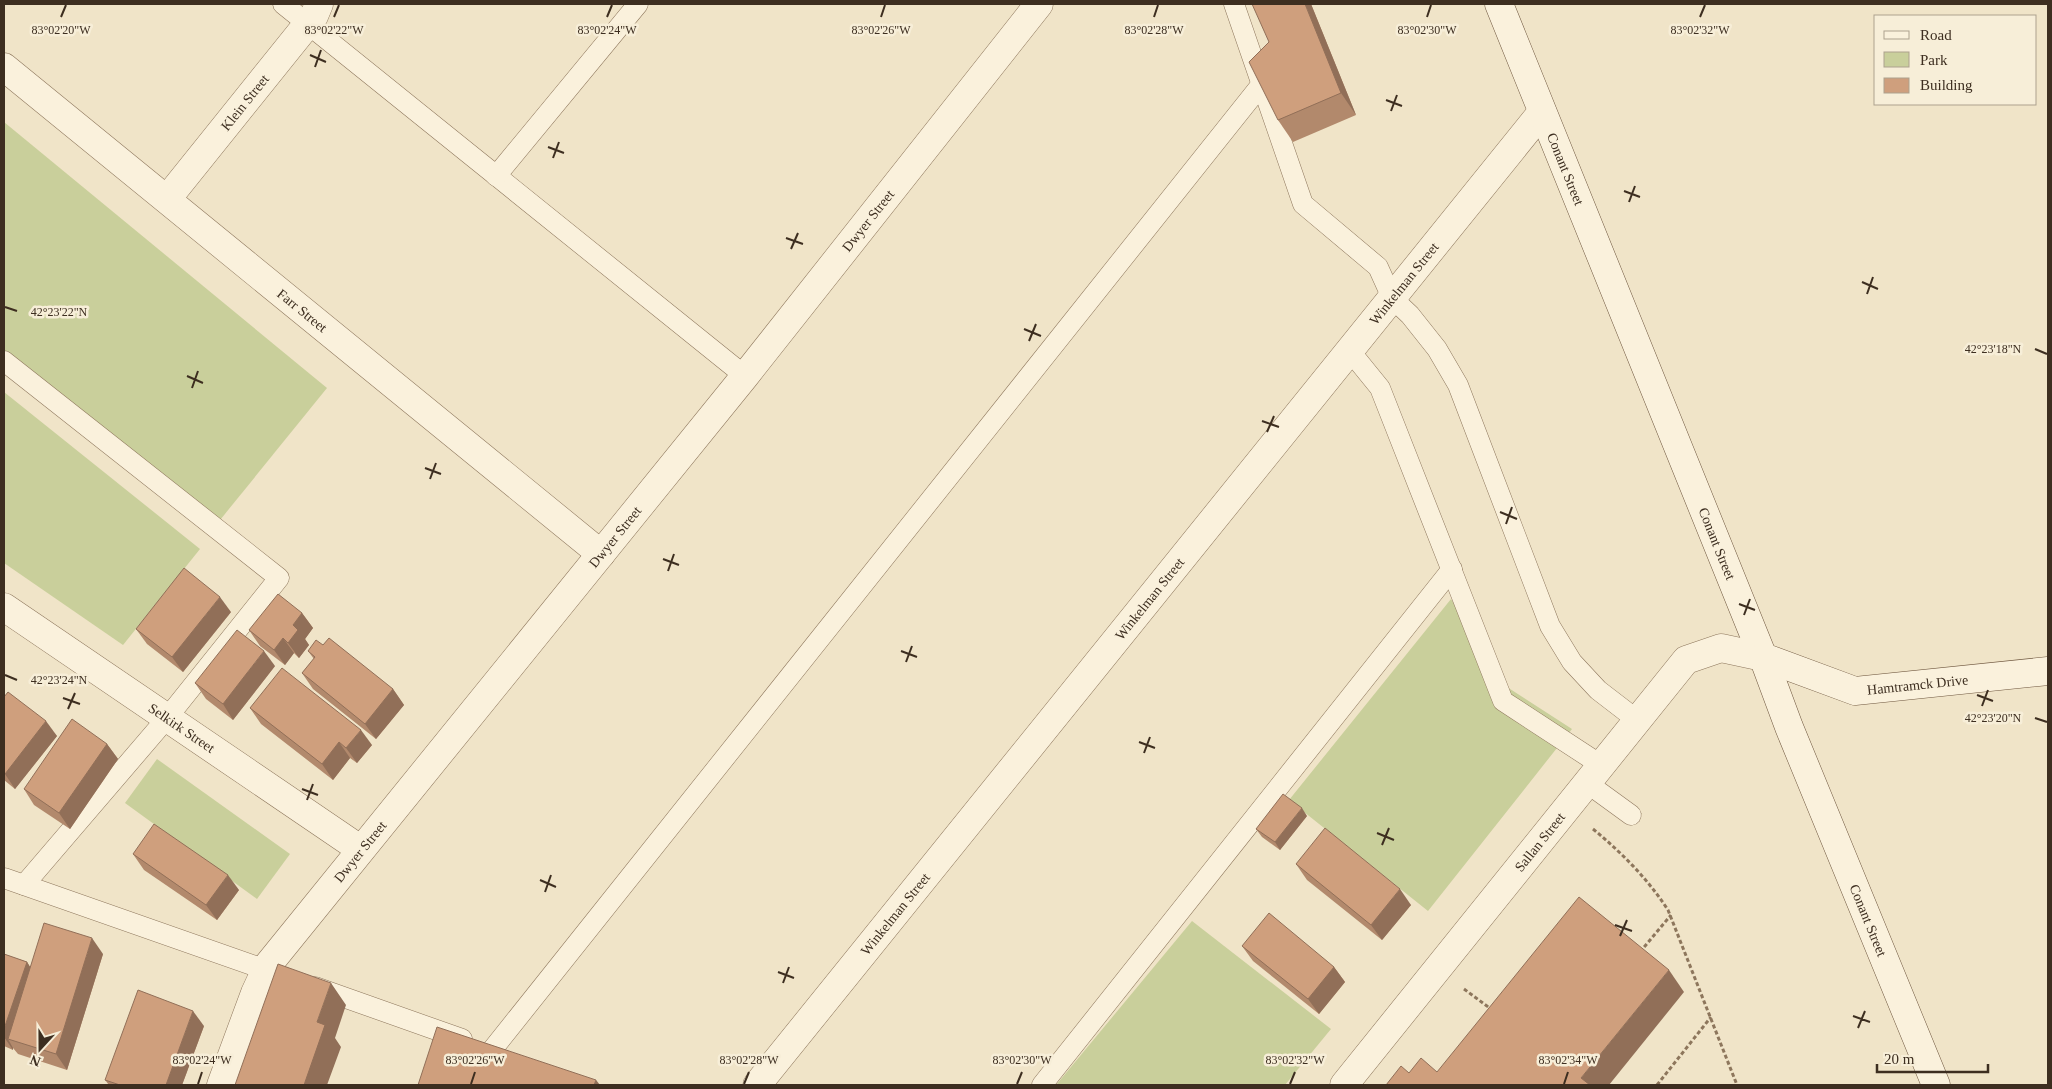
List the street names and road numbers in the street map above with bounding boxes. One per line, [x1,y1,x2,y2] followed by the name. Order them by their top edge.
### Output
[218,72,272,134] street label: Klein Street
[1544,131,1587,208] street label: Conant Street
[839,187,897,255] street label: Dwyer Street
[1367,240,1442,328] street label: Winkelman Street
[274,286,330,335] street label: Farr Street
[586,503,644,571] street label: Dwyer Street
[1695,505,1738,582] street label: Conant Street
[1112,555,1187,643] street label: Winkelman Street
[1866,672,1969,698] street label: Hamtramck Drive
[146,701,218,756] street label: Selkirk Street
[1512,810,1568,875] street label: Sallan Street
[331,818,390,885] street label: Dwyer Street
[858,870,933,958] street label: Winkelman Street
[1846,882,1889,959] street label: Conant Street

